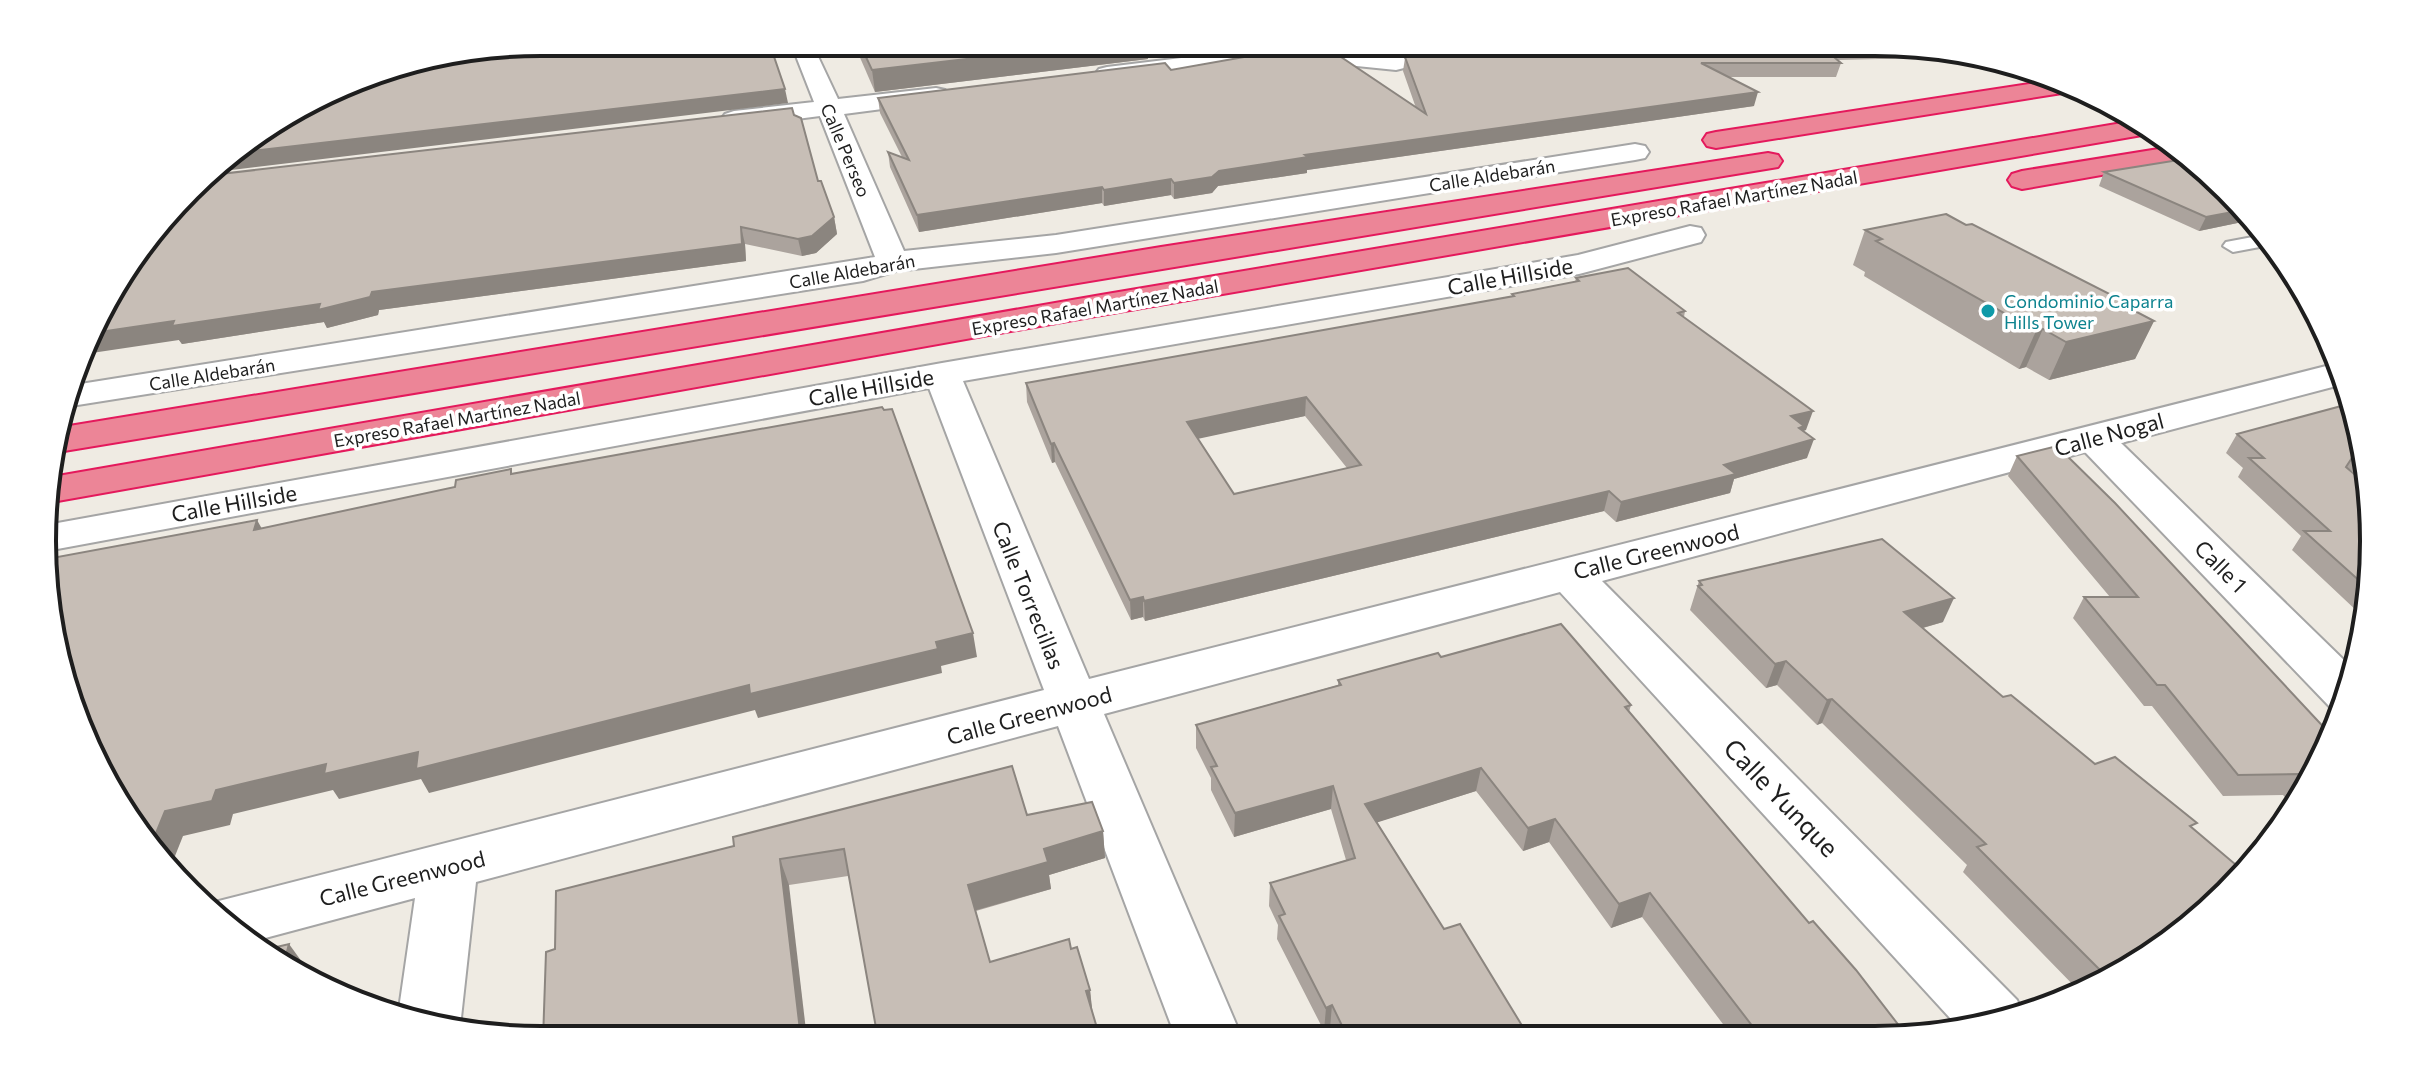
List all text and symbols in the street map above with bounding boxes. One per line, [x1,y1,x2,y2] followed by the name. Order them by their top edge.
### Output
[816,100,876,200] street label: Calle Perseo
[1427,154,1557,196] street label: Calle Aldebarán
[1609,165,1859,231] street label: Expreso Rafael Martínez Nadal
[787,249,917,293] street label: Calle Aldebarán
[1445,252,1575,300] street label: Calle Hillside
[970,274,1220,340] street label: Expreso Rafael Martínez Nadal
[2004,290,2173,333] place label: Condominio Caparra Hills Tower
[1979,302,1997,320] marker: Condominio Caparra Hills Tower
[147,353,277,395] street label: Calle Aldebarán
[806,363,936,411] street label: Calle Hillside
[332,386,582,452] street label: Expreso Rafael Martínez Nadal
[2051,406,2167,462] street label: Calle Nogal
[169,479,299,527] street label: Calle Hillside
[987,517,1071,673] street label: Calle Torrecillas
[1570,517,1742,585] street label: Calle Greenwood
[2189,534,2253,598] street label: Calle 1
[943,680,1115,750] street label: Calle Greenwood
[1718,732,1846,862] street label: Calle Yunque
[316,844,488,912] street label: Calle Greenwood

